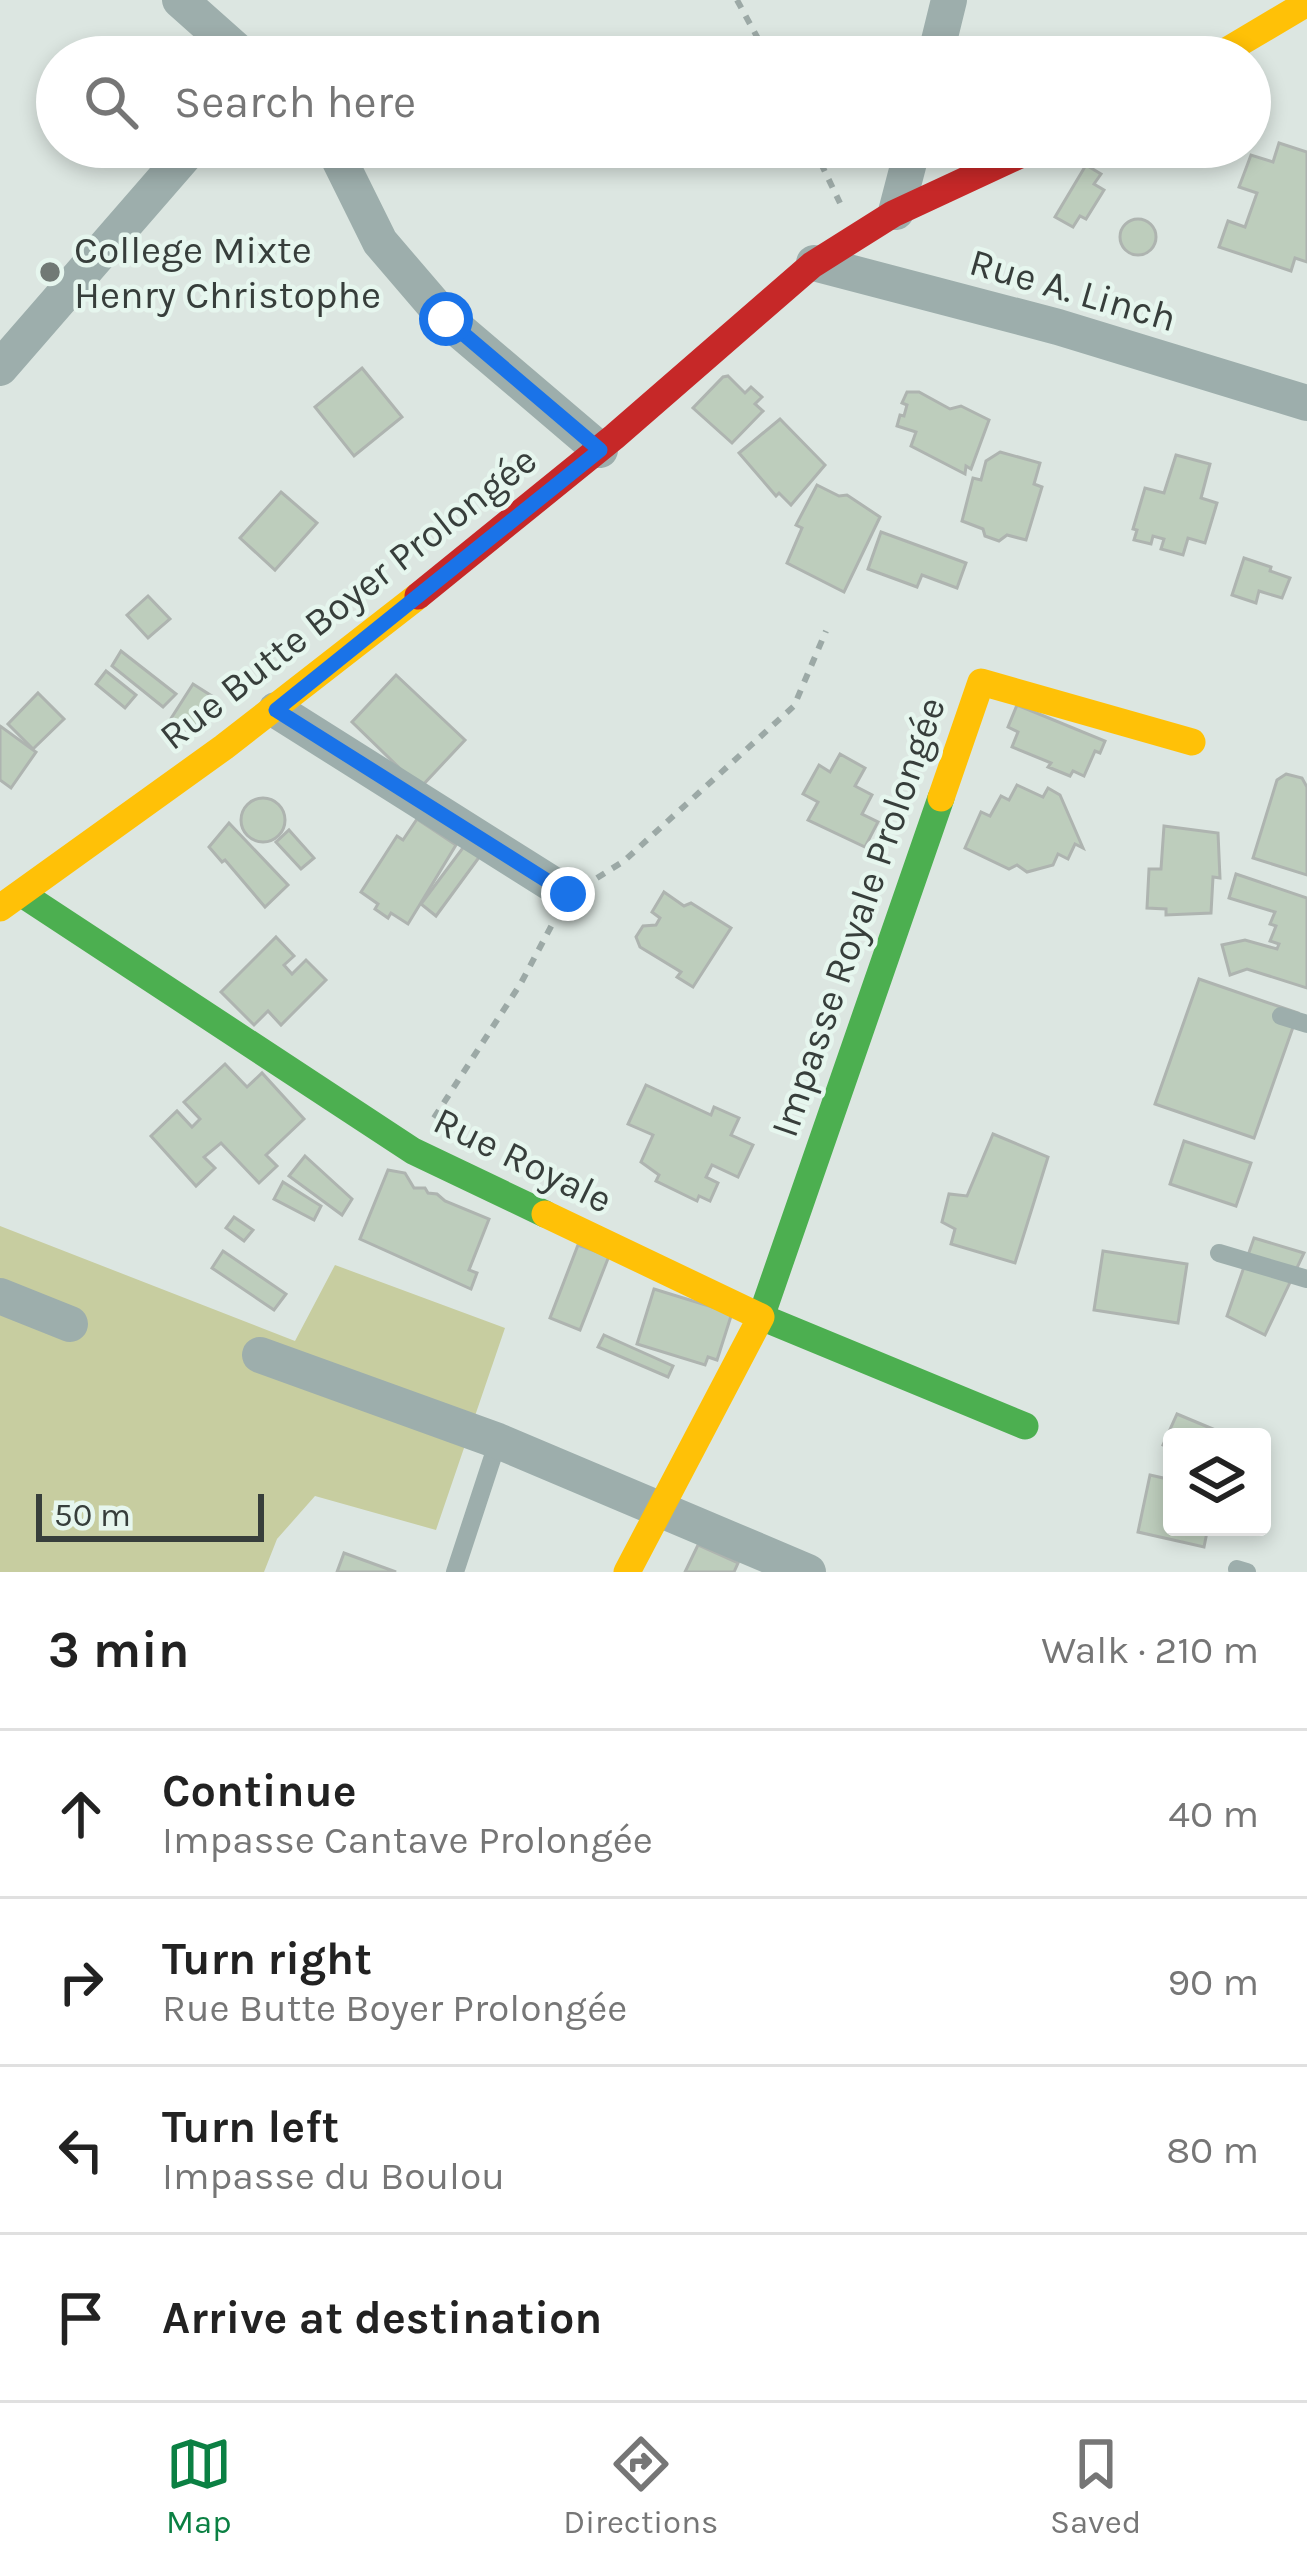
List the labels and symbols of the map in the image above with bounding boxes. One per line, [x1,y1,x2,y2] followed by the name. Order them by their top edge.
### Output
[74,227,381,318] place label: College Mixte Henry Christophe
[965,239,1181,341] street label: Rue A. Linch
[37,259,63,285] marker: College Mixte Henry Christophe
[419,292,473,346] route start
[151,437,545,759] street label: Rue Butte Boyer Prolongée
[761,691,955,1143] street label: Impasse Royale Prolongée
[541,867,595,921] route end
[426,1097,620,1223] street label: Rue Royale
[36,1488,264,1541] scale bar

